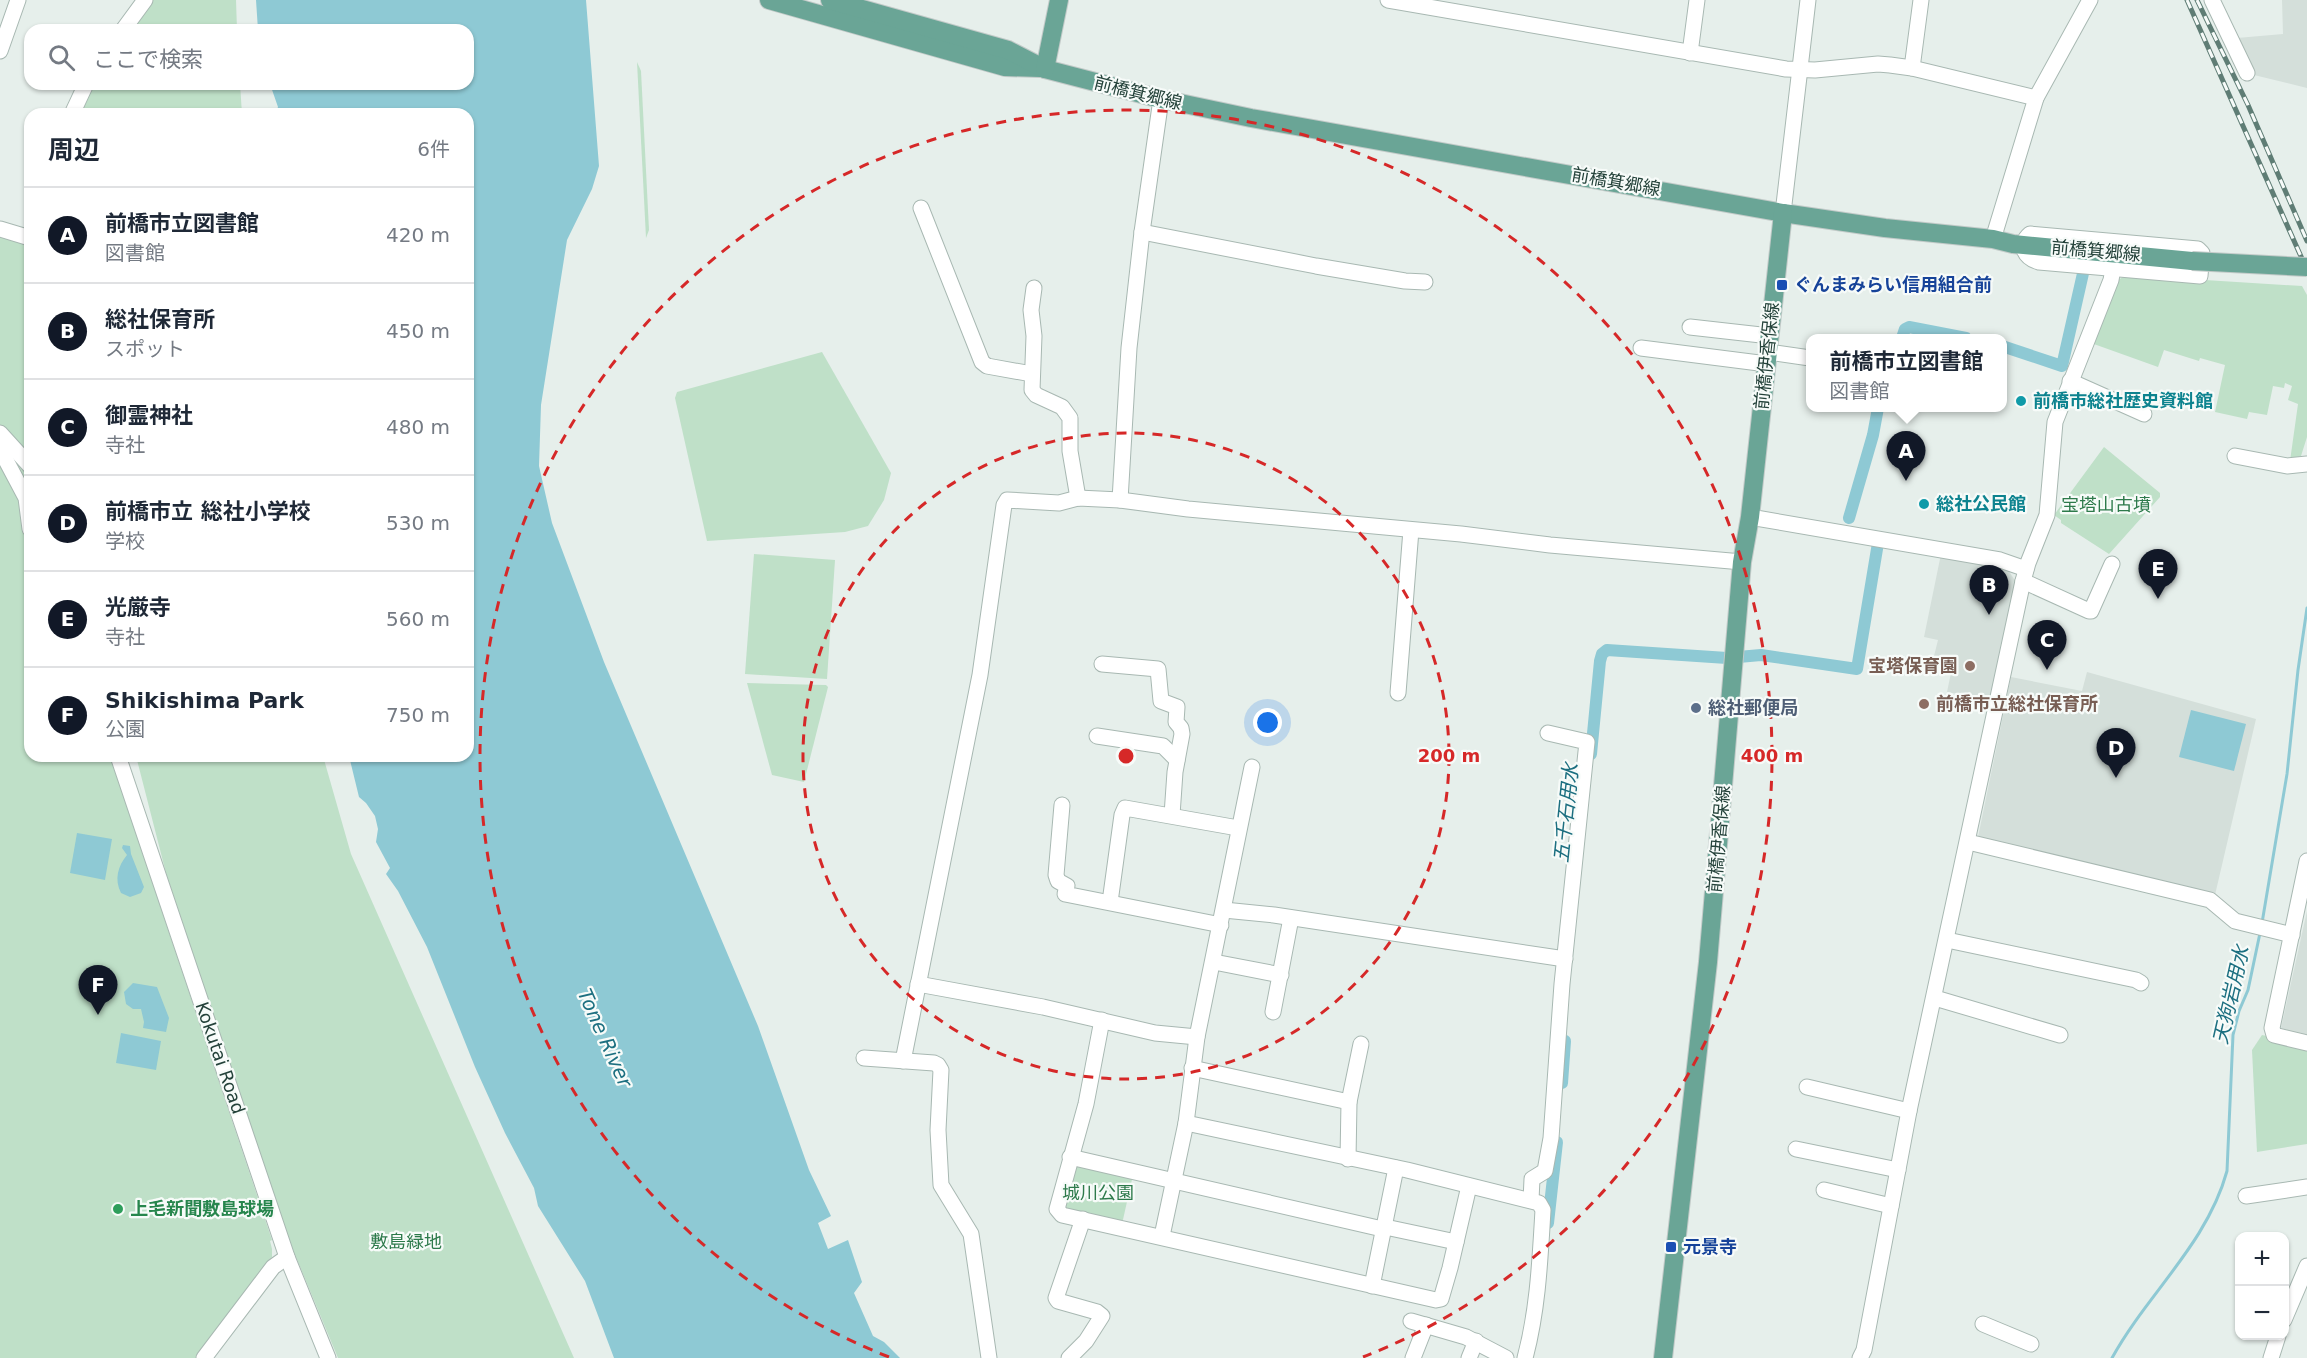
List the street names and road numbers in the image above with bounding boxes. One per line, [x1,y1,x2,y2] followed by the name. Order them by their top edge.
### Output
[1092,71,1184,114] street label: 前橋箕郷線
[1570,163,1662,200] street label: 前橋箕郷線
[2050,236,2142,265] street label: 前橋箕郷線
[1750,301,1783,411] street label: 前橋伊香保線
[1703,784,1734,894] street label: 前橋伊香保線
[191,999,249,1117] street label: Kokutai Road

